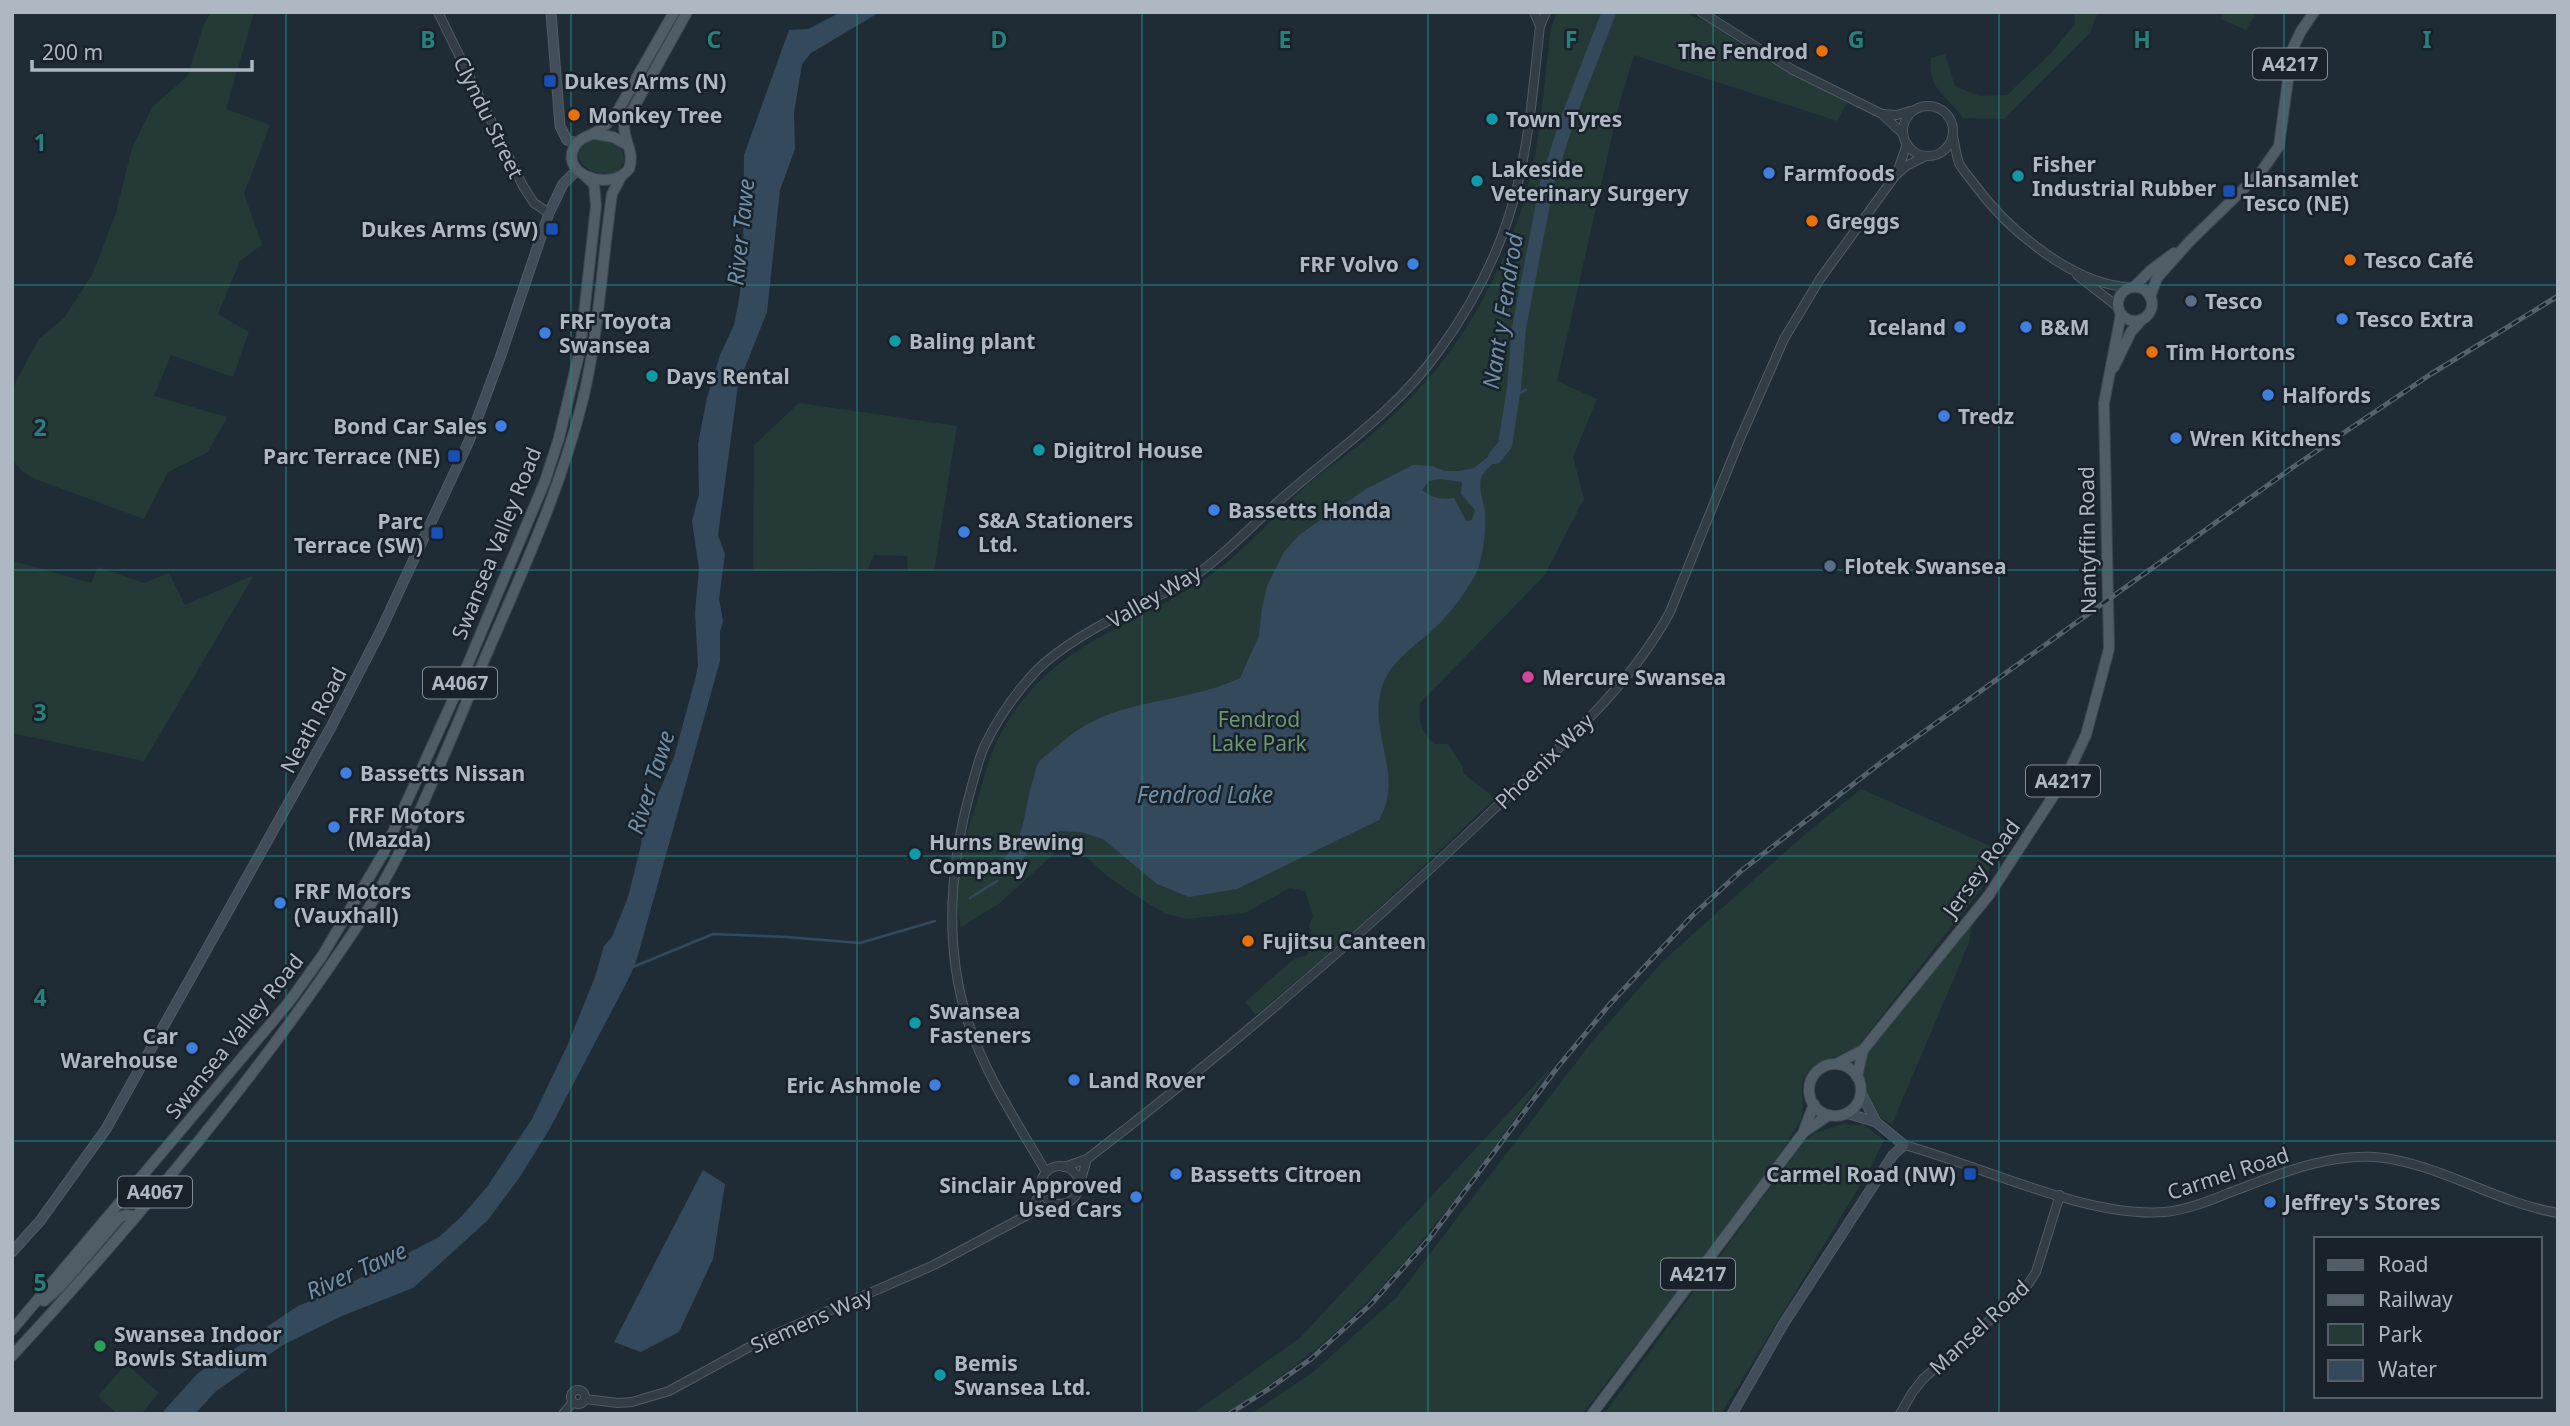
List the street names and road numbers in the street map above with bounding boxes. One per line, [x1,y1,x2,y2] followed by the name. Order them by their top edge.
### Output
[2253,48,2327,80] road number: A4217
[447,51,531,183] street label: Clyndu Street
[445,443,547,643] street label: Swansea Valley Road
[2072,466,2102,614] street label: Nantyffin Road
[1102,558,1206,634] street label: Valley Way
[273,662,353,778] street label: Neath Road
[423,668,497,698] road number: A4067
[1489,707,1600,815] street label: Phoenix Way
[2026,766,2100,796] road number: A4217
[1935,814,2026,924] street label: Jersey Road
[159,948,309,1124] street label: Swansea Valley Road
[2163,1140,2293,1206] street label: Carmel Road
[118,1176,192,1208] road number: A4067
[1661,1258,1735,1290] road number: A4217
[1923,1273,2035,1381] street label: Mansel Road
[746,1281,877,1359] street label: Siemens Way

